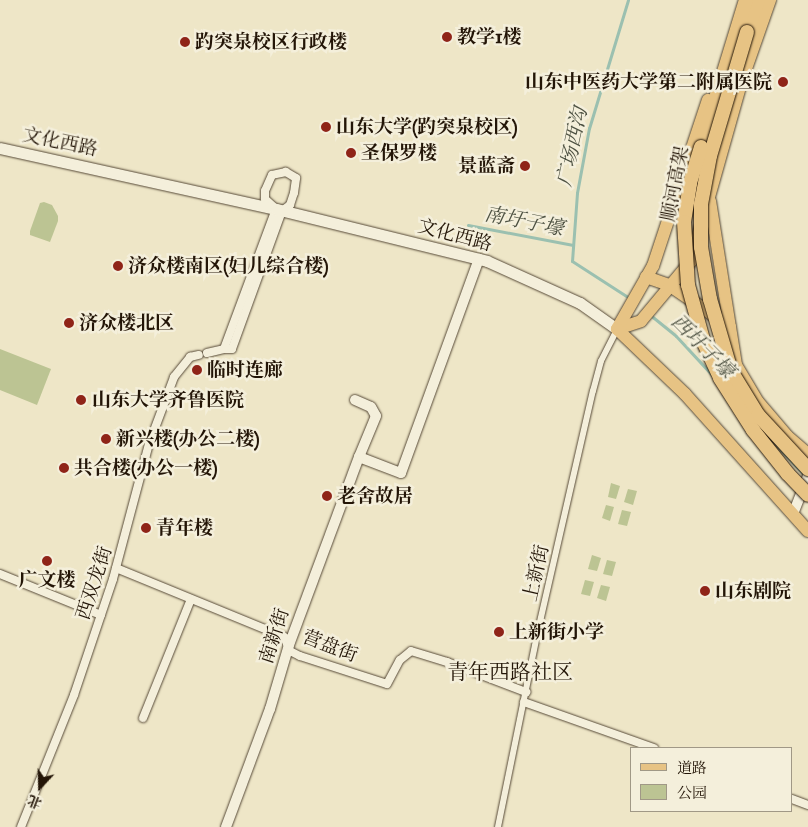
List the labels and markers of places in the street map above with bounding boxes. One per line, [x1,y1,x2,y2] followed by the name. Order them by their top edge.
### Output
[457,26,522,48] place label: 教学1楼
[195,31,347,53] place label: 趵突泉校区行政楼
[441,31,453,43] marker: 教学1楼
[179,36,191,48] marker: 趵突泉校区行政楼
[525,71,772,93] place label: 山东中医药大学第二附属医院
[776,75,790,89] marker: 山东中医药大学第二附属医院
[336,116,518,138] place label: 山东大学(趵突泉校区)
[320,121,332,133] marker: 山东大学(趵突泉校区)
[361,142,437,164] place label: 圣保罗楼
[345,147,357,159] marker: 圣保罗楼
[458,155,515,177] place label: 景蓝斋
[519,160,531,172] marker: 景蓝斋
[128,255,329,277] place label: 济众楼南区(妇儿综合楼)
[112,260,124,272] marker: 济众楼南区(妇儿综合楼)
[79,312,174,334] place label: 济众楼北区
[63,317,75,329] marker: 济众楼北区
[207,359,283,381] place label: 临时连廊
[191,364,203,376] marker: 临时连廊
[92,389,244,411] place label: 山东大学齐鲁医院
[74,393,88,407] marker: 山东大学齐鲁医院
[116,428,260,450] place label: 新兴楼(办公二楼)
[100,433,112,445] marker: 新兴楼(办公二楼)
[74,457,218,479] place label: 共合楼(办公一楼)
[58,462,70,474] marker: 共合楼(办公一楼)
[337,485,413,507] place label: 老舍故居
[321,490,333,502] marker: 老舍故居
[156,517,213,539] place label: 青年楼
[140,522,152,534] marker: 青年楼
[41,555,53,567] marker: 广文楼
[19,569,75,591] place label: 广文楼
[715,580,791,602] place label: 山东剧院
[699,585,711,597] marker: 山东剧院
[509,621,604,643] place label: 上新街小学
[493,626,505,638] marker: 上新街小学

